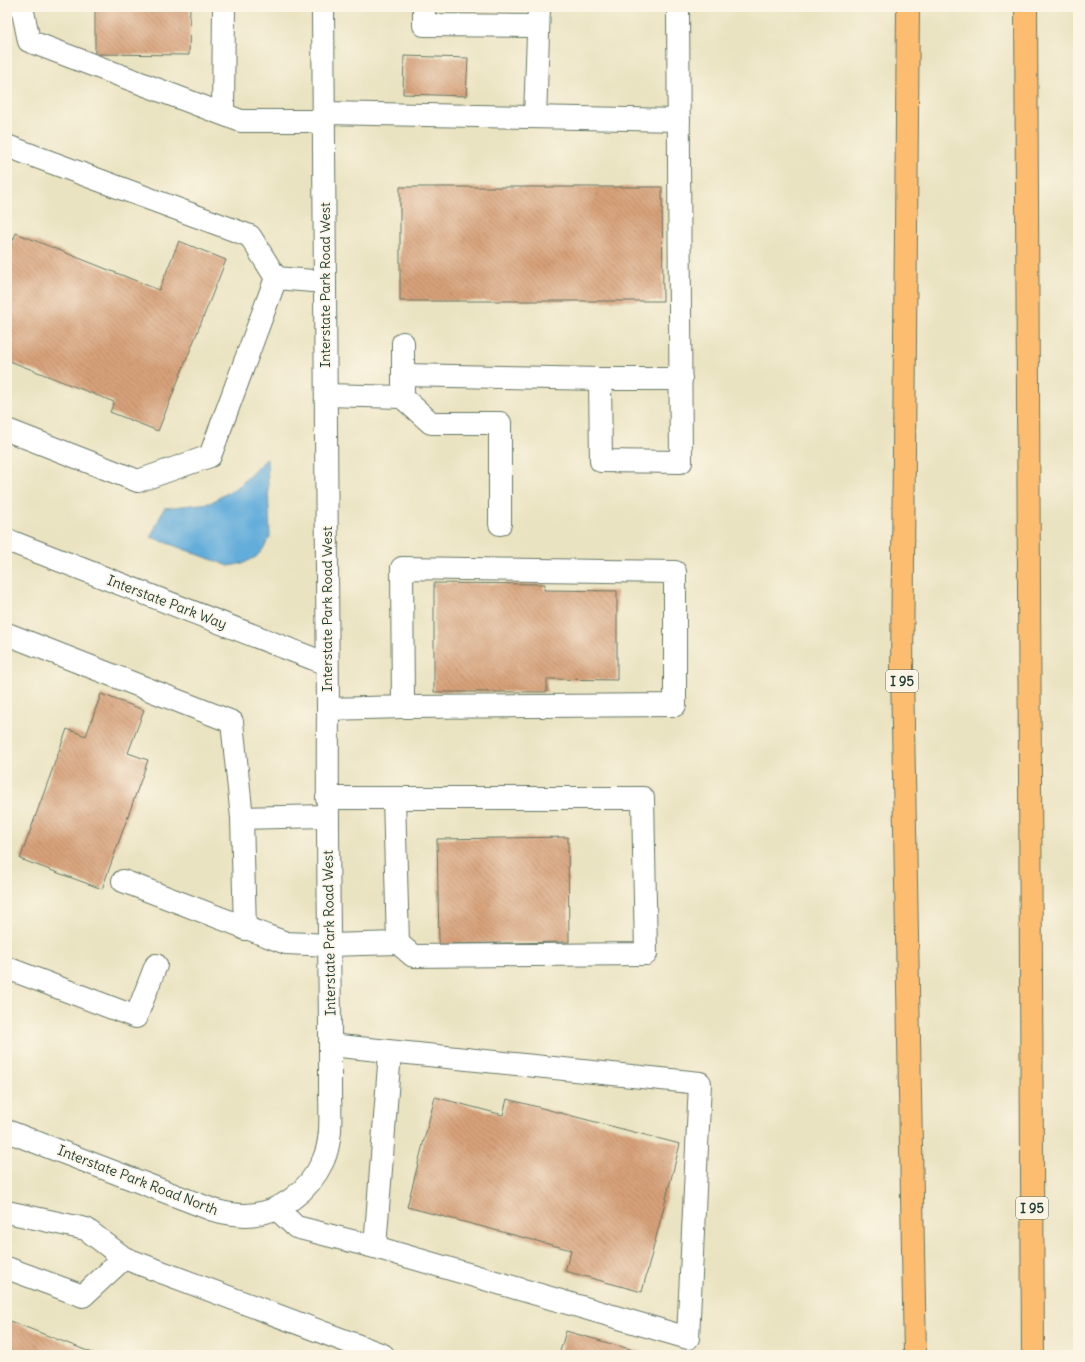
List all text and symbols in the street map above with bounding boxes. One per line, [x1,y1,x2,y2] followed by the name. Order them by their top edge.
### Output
[316,202,334,368] street label: Interstate Park Road West
[318,526,336,692] street label: Interstate Park Road West
[105,571,229,633] street label: Interstate Park Way
[886,670,918,692] road number: I 95
[319,850,339,1016] street label: Interstate Park Road West
[55,1141,221,1219] street label: Interstate Park Road North
[1016,1197,1048,1219] road number: I 95

